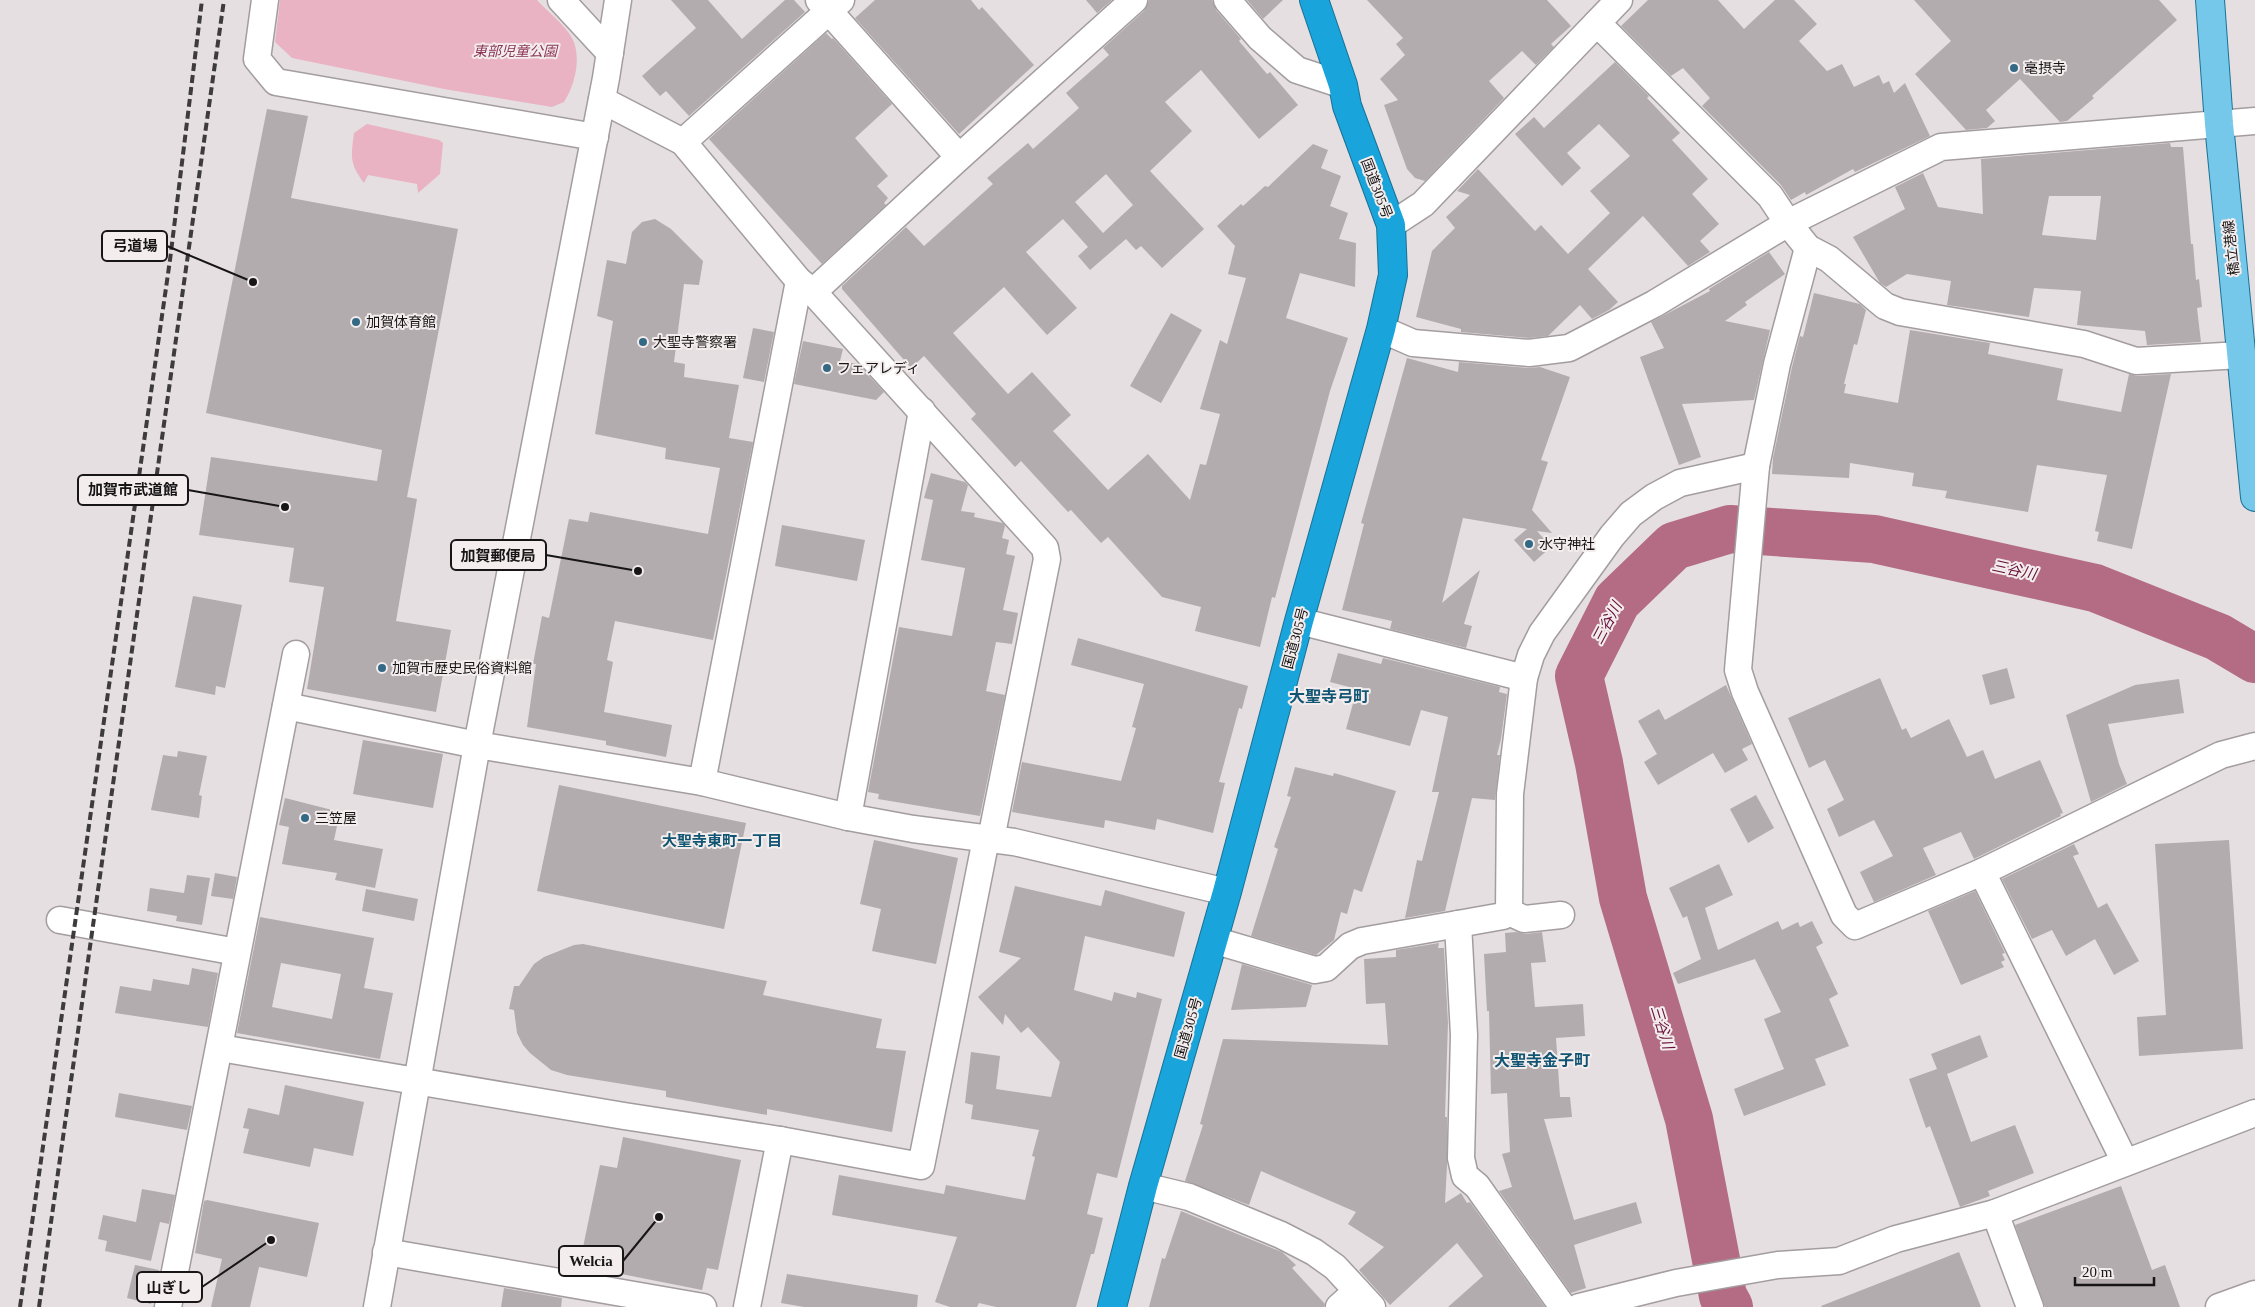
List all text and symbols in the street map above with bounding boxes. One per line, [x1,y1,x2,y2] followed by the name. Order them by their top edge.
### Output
[473,44,559,59] park label: 東部児童公園
[2024,61,2066,76] place label: 毫摂寺
[2008,62,2020,74] marker: 毫摂寺
[1358,156,1395,220] street label: 国道305号
[2221,219,2242,277] street label: 橋立港線
[102,231,167,261] callout: 弓道場
[112,238,158,254] text: 弓道場
[366,315,436,330] place label: 加賀体育館
[350,316,362,328] marker: 加賀体育館
[653,335,737,350] place label: 大聖寺警察署
[637,336,649,348] marker: 大聖寺警察署
[837,361,920,376] place label: フェアレディ
[821,362,833,374] marker: フェアレディ
[78,475,188,505] callout: 加賀市武道館
[88,482,178,498] text: 加賀市武道館
[1539,537,1595,552] place label: 水守神社
[1523,538,1535,550] marker: 水守神社
[451,540,546,570] callout: 加賀郵便局
[460,548,536,564] text: 加賀郵便局
[1990,557,2040,583] water label: 三谷川
[1589,598,1626,647] water label: 三谷川
[1280,606,1311,670] street label: 国道305号
[392,660,532,676] place label: 加賀市歴史民俗資料館
[376,662,388,674] marker: 加賀市歴史民俗資料館
[1289,688,1369,705] district label: 大聖寺弓町
[315,811,357,826] place label: 三笠屋
[299,812,311,824] marker: 三笠屋
[662,833,782,849] district label: 大聖寺東町一丁目
[1173,996,1204,1060] street label: 国道305号
[1648,1003,1677,1053] water label: 三谷川
[1494,1052,1590,1069] district label: 大聖寺金子町
[559,1246,623,1276] callout: Welcia
[569,1253,613,1269] text: Welcia
[2075,1254,2154,1286] scale bar
[2082,1264,2113,1280] text: 20 m
[137,1272,202,1302] callout: 山ぎし
[146,1280,192,1296] text: 山ぎし

